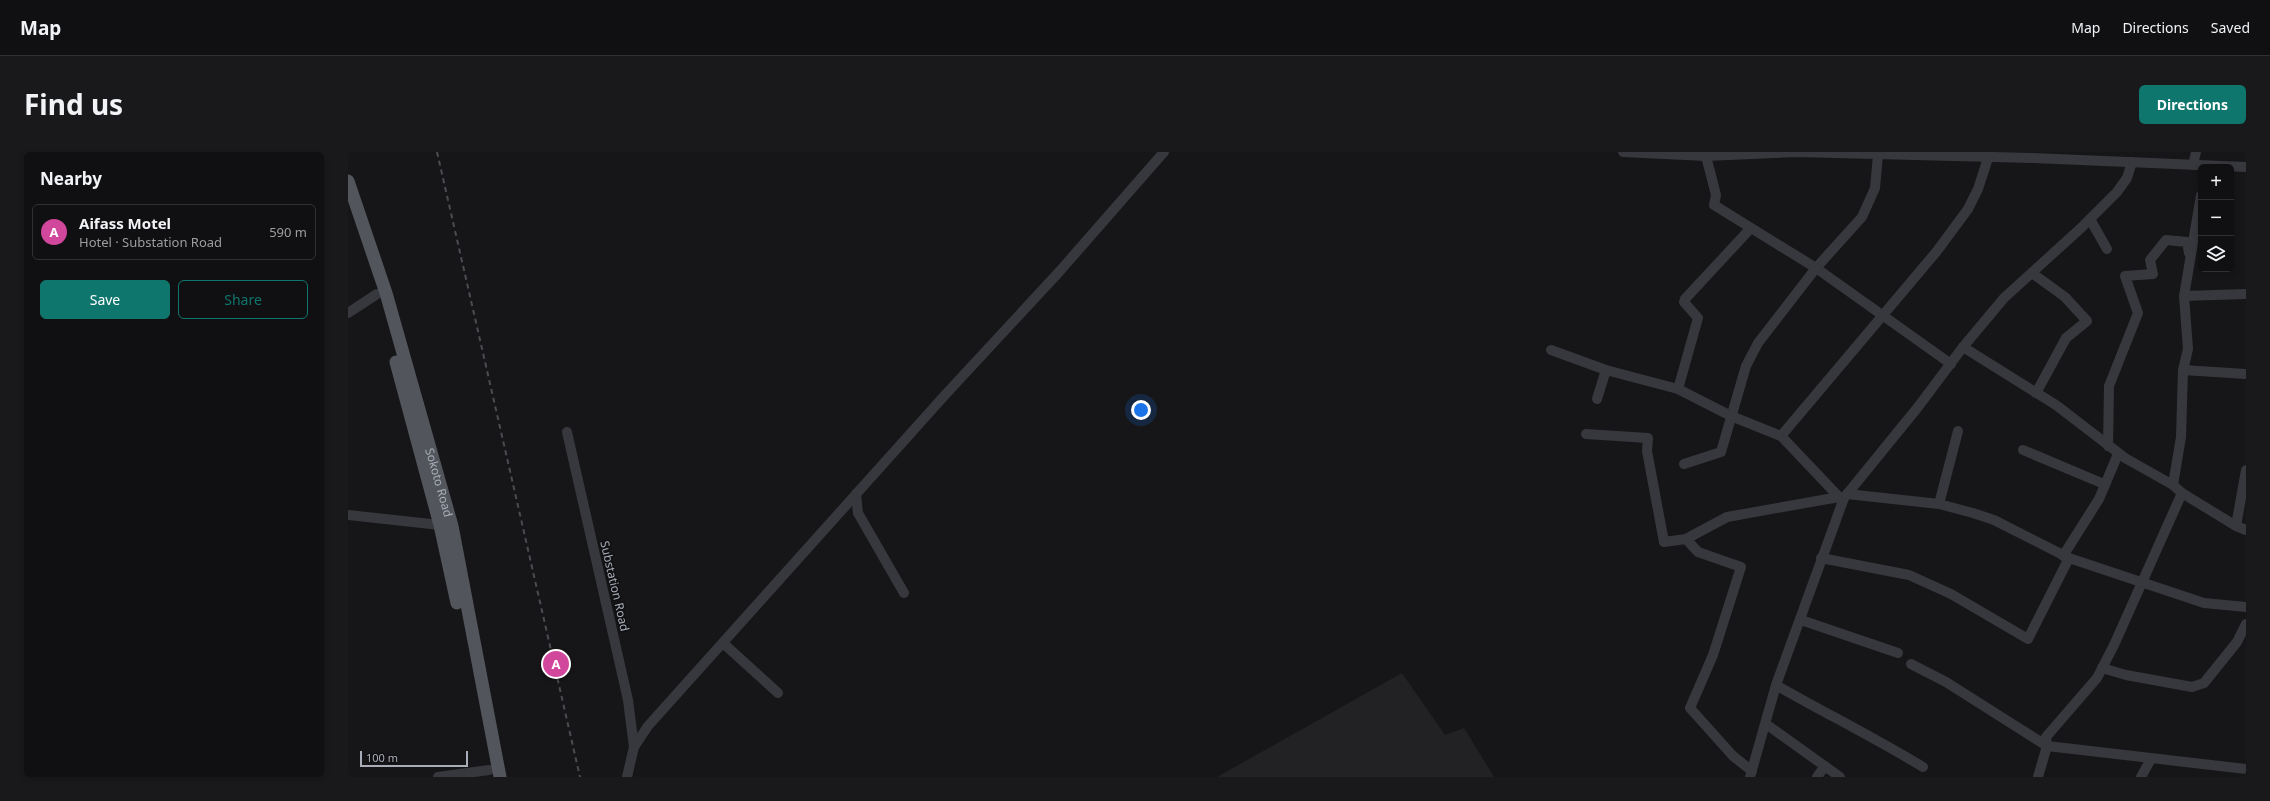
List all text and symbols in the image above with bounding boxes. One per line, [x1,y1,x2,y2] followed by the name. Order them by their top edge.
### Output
[20,15,61,41] text: Map
[2071,18,2100,37] text: Map
[2122,18,2189,37] text: Directions
[2211,18,2250,37] text: Saved
[24,85,123,123] text: Find us
[2139,85,2246,124] button: Directions
[2198,164,2234,272] map controls
[2198,164,2234,200] button: +
[40,167,102,190] text: Nearby
[2198,200,2234,236] button: −
[79,213,171,233] text: Aifass Motel
[50,223,59,241] text: A
[269,223,307,241] text: 590 m
[79,233,222,251] text: Hotel · Substation Road
[2198,236,2234,272] button: layers
[40,280,170,319] button: Save
[178,280,308,319] button: Share
[1131,400,1151,420] your location
[422,446,457,519] street label: Sokoto Road
[596,539,634,633] street label: Substation Road
[543,649,569,679] pin: A
[360,749,468,768] scale bar
[366,750,398,765] text: 100 m

